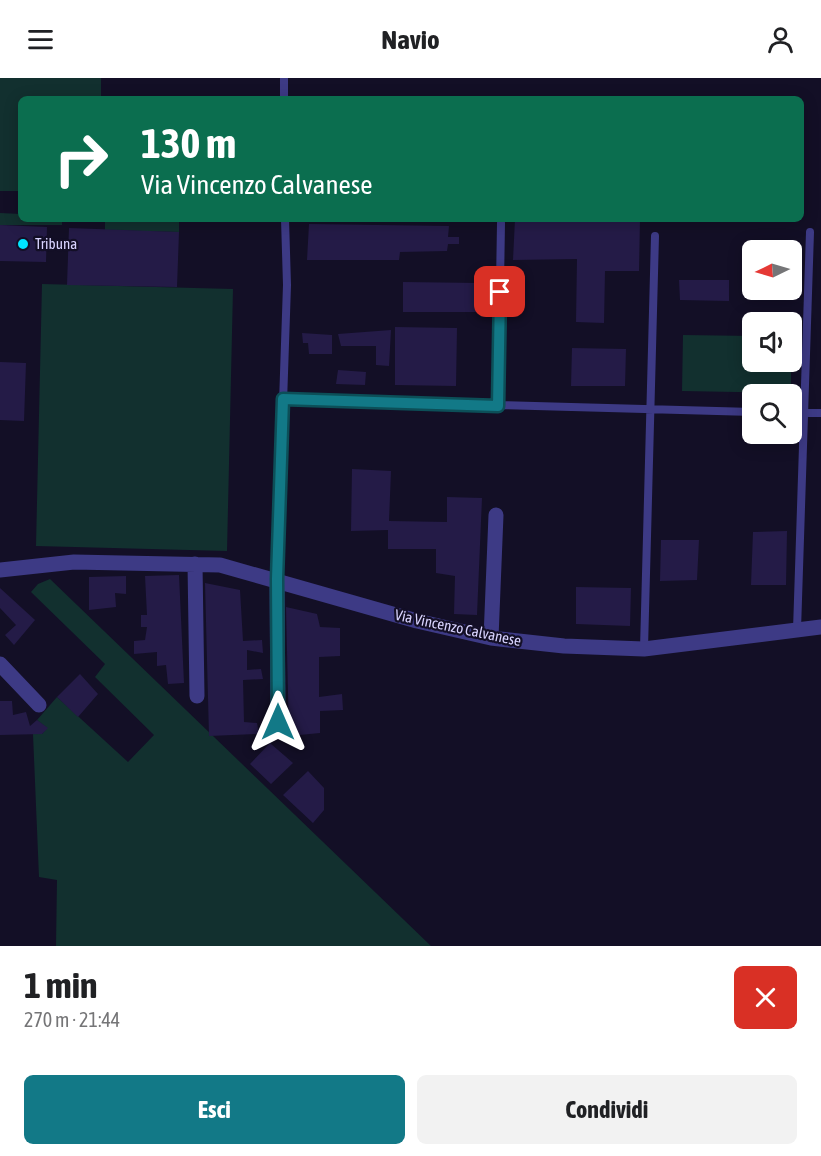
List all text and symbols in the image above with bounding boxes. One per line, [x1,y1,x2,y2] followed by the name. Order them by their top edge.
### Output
[24,23,57,56] icon: menu
[764,23,797,56] icon: person
[381,24,440,55] text: Navio
[141,119,236,167] text: 130 m
[42,120,120,198] icon: right
[141,169,373,200] text: Via Vincenzo Calvanese
[35,235,77,252] place label: Tribuna
[16,237,30,251] marker: Tribuna
[742,240,802,300] north arrow
[742,240,802,444] map controls
[474,266,525,317] pin
[483,275,516,308] icon: arrive
[742,312,802,372] button: sound
[742,384,802,444] button: search
[393,606,523,649] street label: Via Vincenzo Calvanese
[246,690,310,754] position arrow
[24,964,98,1006] text: 1 min
[734,966,797,1029] button: close
[24,1008,120,1031] text: 270 m · 21:44
[24,1075,405,1144] button: Esci
[417,1075,797,1144] button: Condividi

